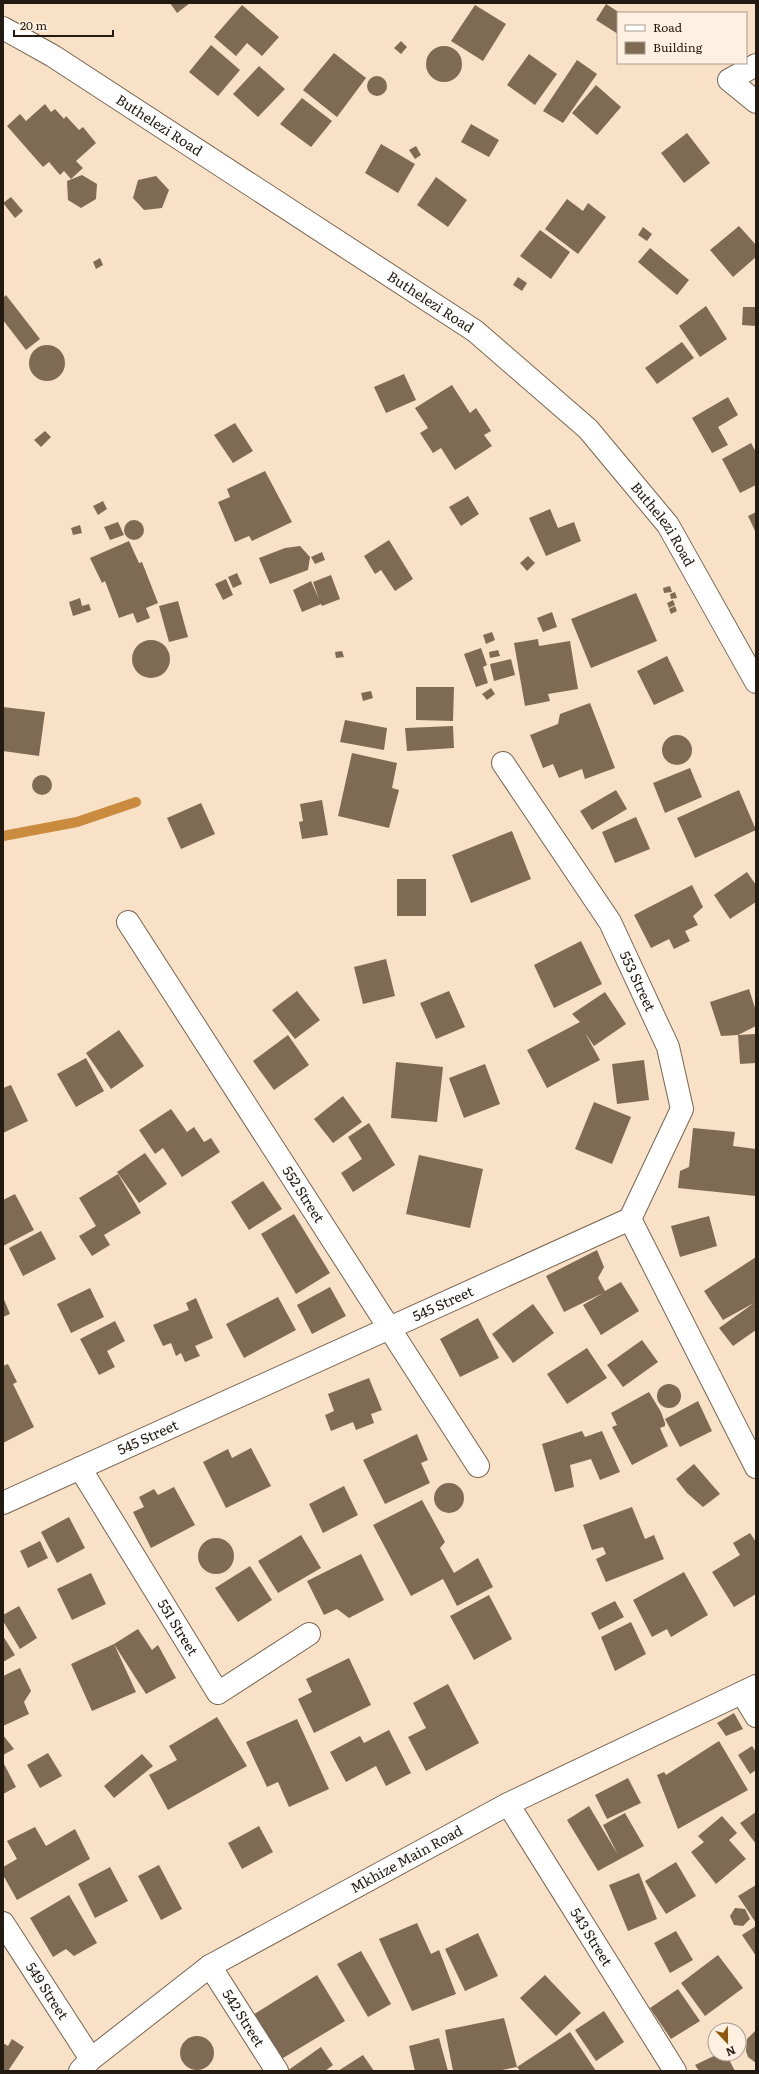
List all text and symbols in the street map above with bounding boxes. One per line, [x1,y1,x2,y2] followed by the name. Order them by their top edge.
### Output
[14,12,113,38] scale bar
[617,12,747,64] legend
[20,16,47,34] text: 20 m
[653,18,683,36] text: Road
[653,38,703,56] text: Building
[112,89,207,160] street label: Buthelezi Road
[384,266,479,337] street label: Buthelezi Road
[627,477,700,570] street label: Buthelezi Road
[616,947,661,1015] street label: 553 Street
[278,1162,330,1227] street label: 552 Street
[409,1280,477,1325] street label: 545 Street
[114,1414,181,1459] street label: 545 Street
[154,1595,204,1659] street label: 551 Street
[346,1819,466,1897] street label: Mkhize Main Road
[566,1904,618,1970] street label: 543 Street
[22,1958,74,2024] street label: 549 Street
[218,1985,270,2051] street label: 542 Street
[707,2022,747,2062] north arrow
[724,2043,738,2061] text: N

